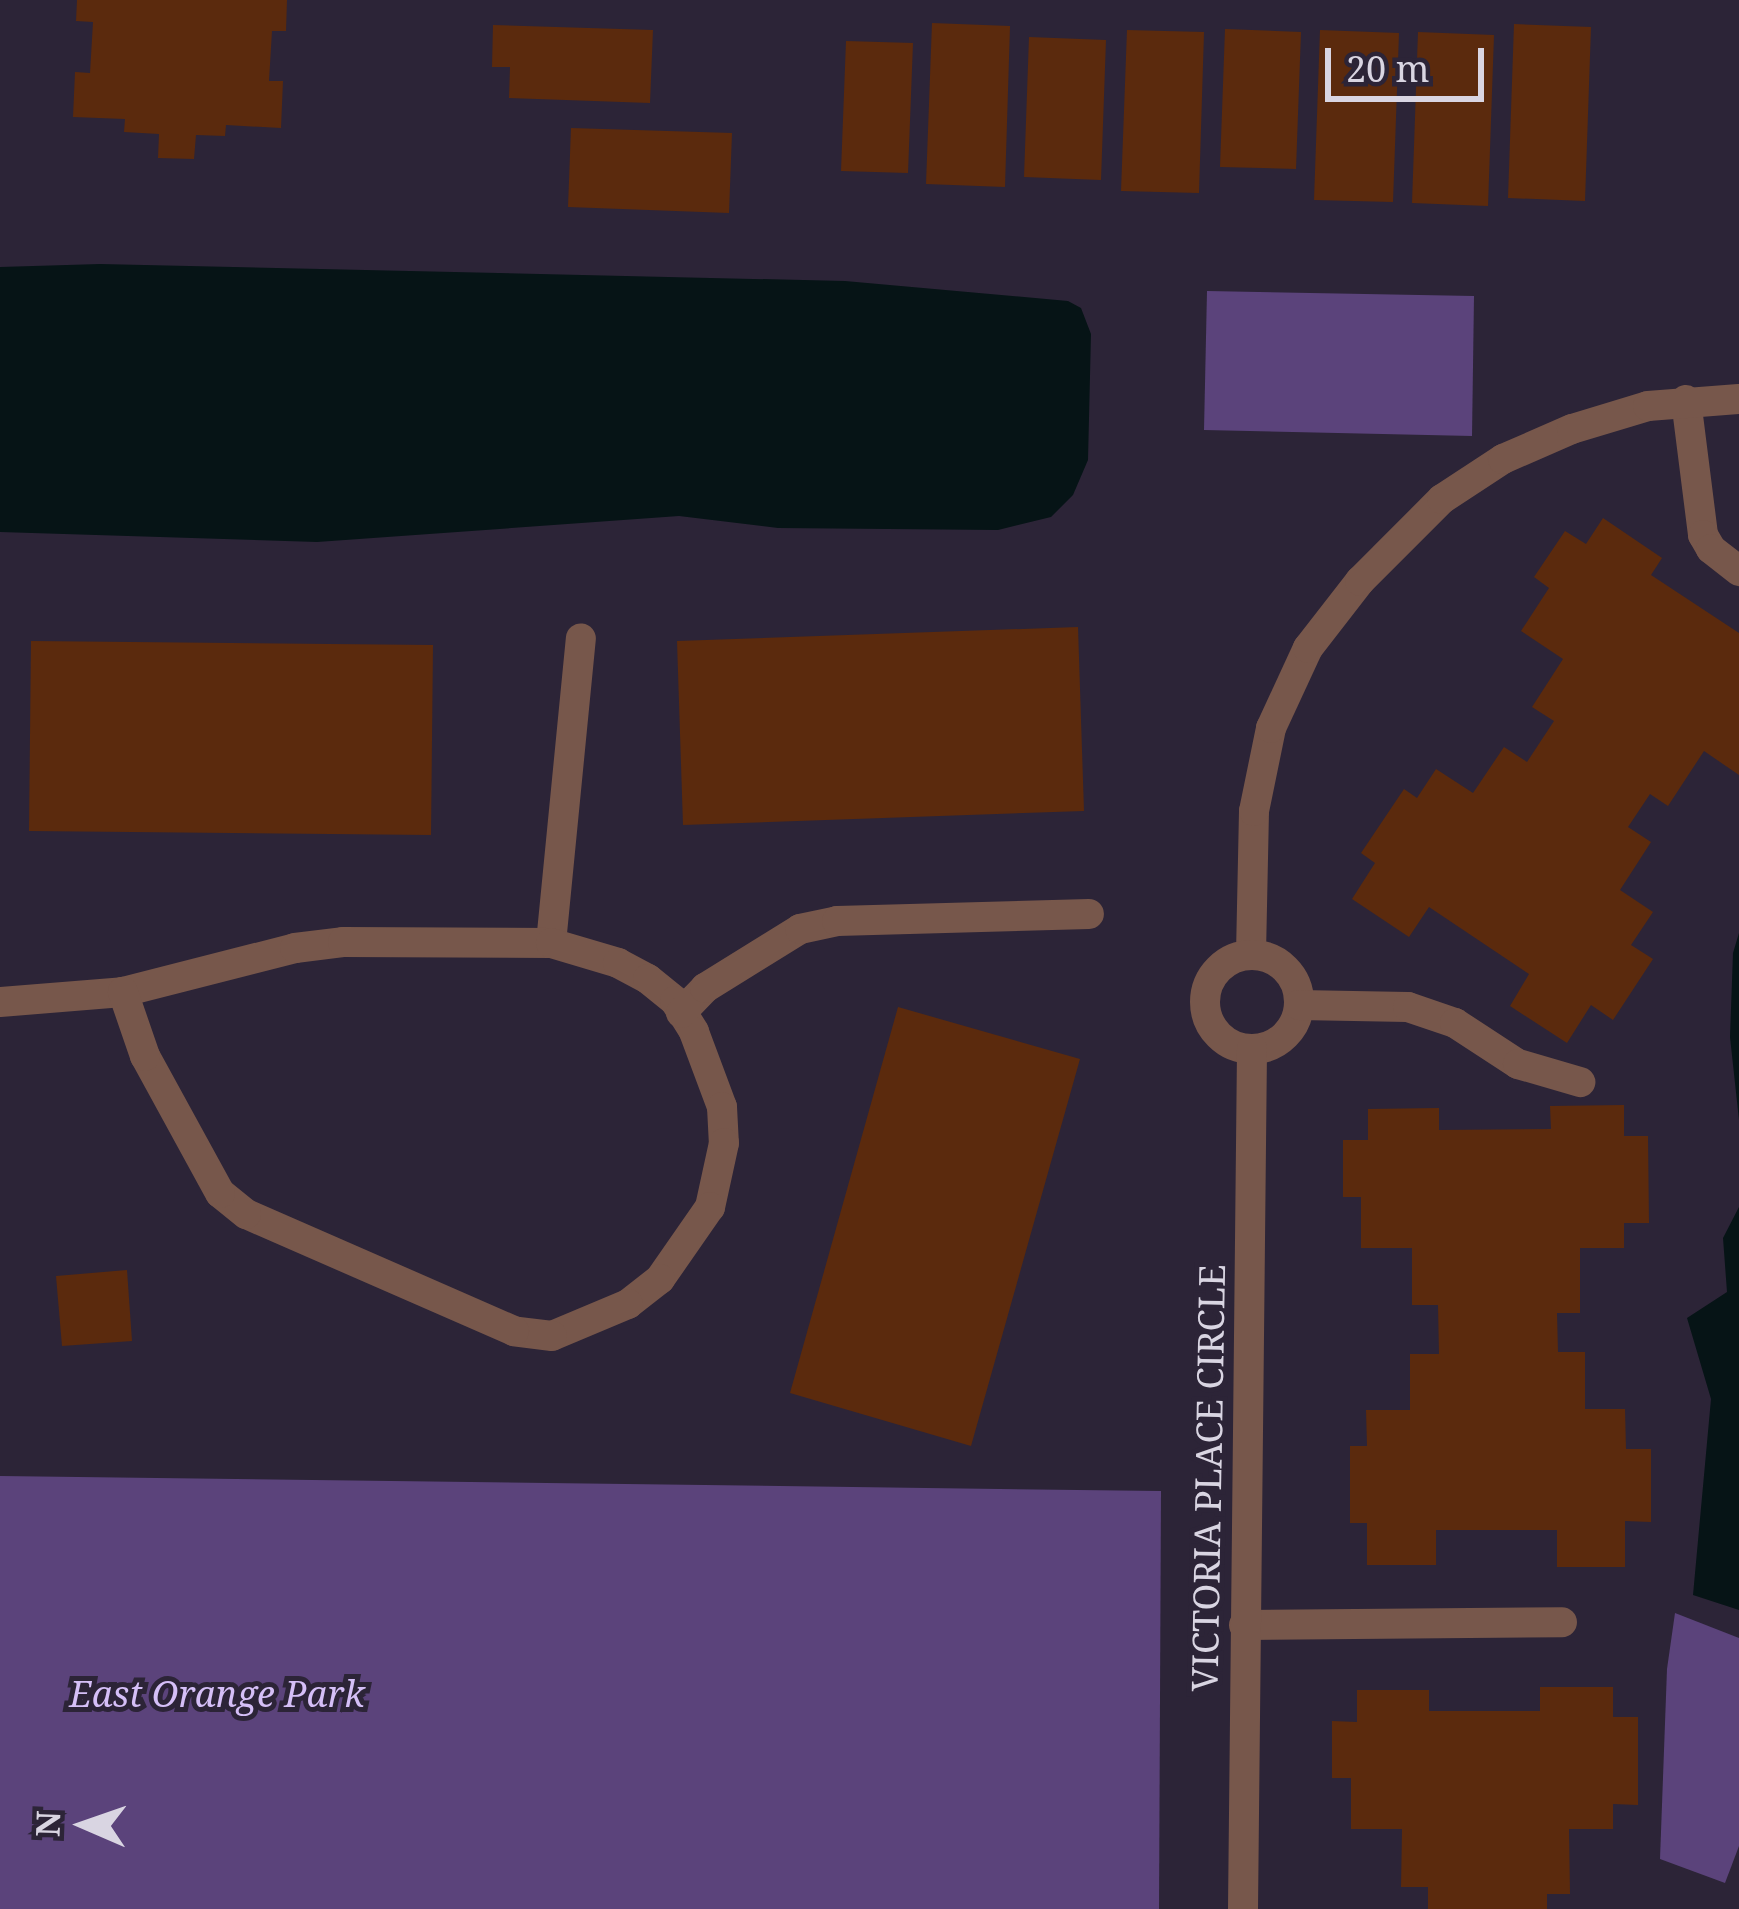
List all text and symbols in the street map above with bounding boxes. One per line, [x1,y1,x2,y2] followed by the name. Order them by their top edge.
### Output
[1331,24,1490,98] scale bar
[1346,44,1430,93] text: 20 m
[1183,1264,1233,1692] street label: VICTORIA PLACE CIRCLE
[69,1672,365,1716] park label: East Orange Park
[24,1765,144,1885] north arrow
[25,1810,70,1838] text: N

